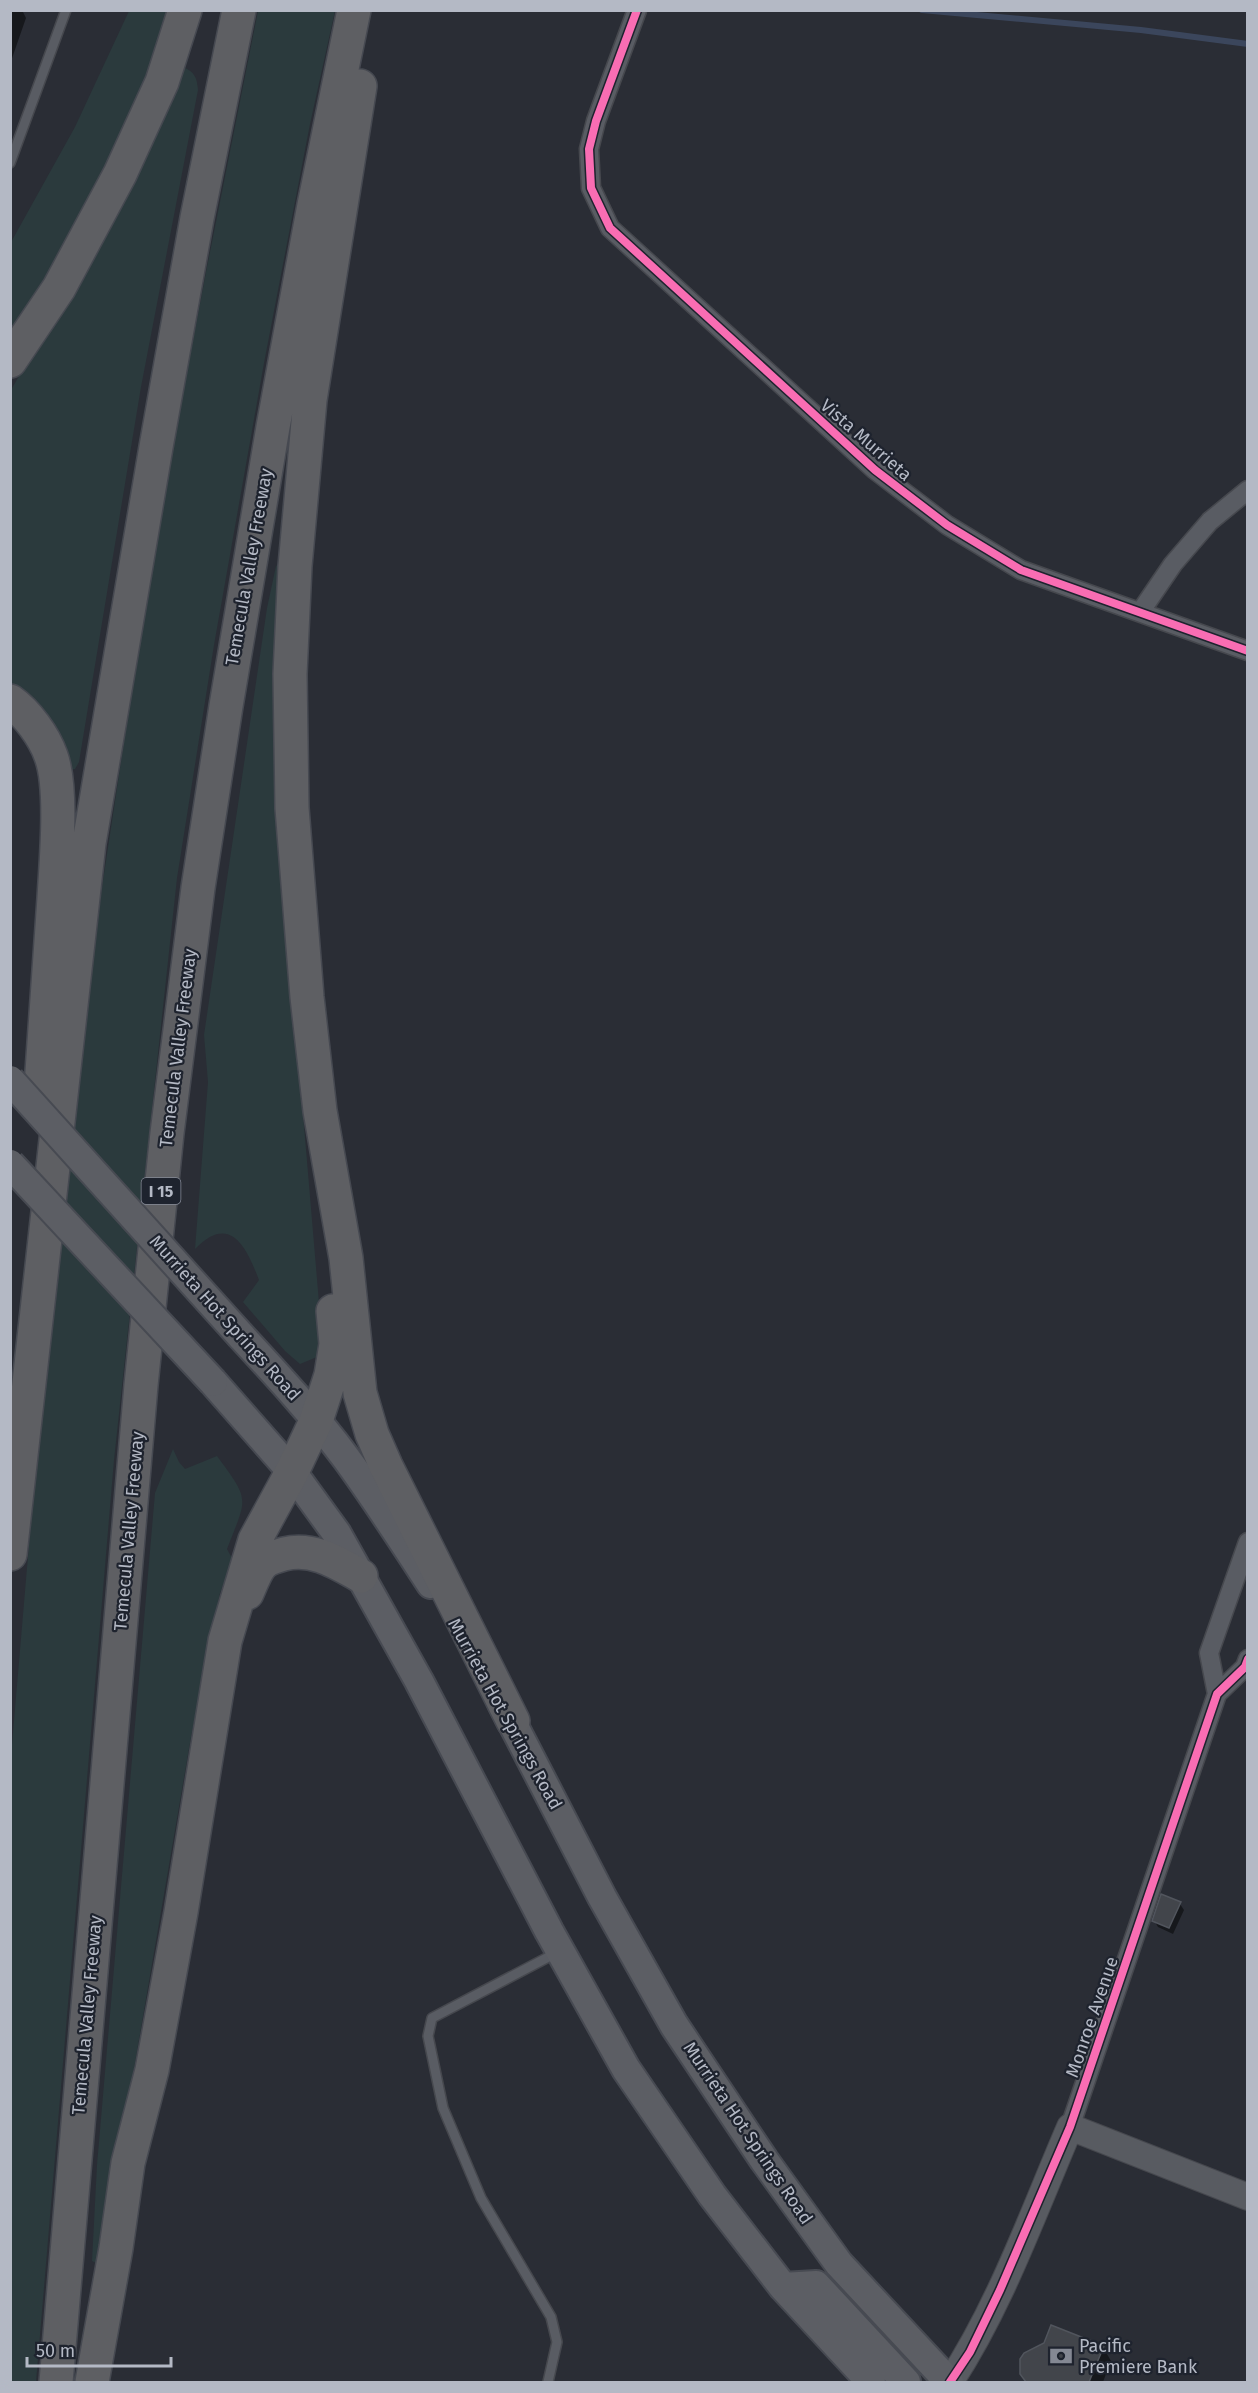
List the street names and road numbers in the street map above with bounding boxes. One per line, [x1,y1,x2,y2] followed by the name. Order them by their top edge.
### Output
[816,394,916,486] street label: Vista Murrieta
[221,466,277,667] street label: Temecula Valley Freeway
[155,947,201,1149] street label: Temecula Valley Freeway
[142,1178,180,1204] road number: I 15
[145,1231,305,1405] street label: Murrieta Hot Springs Road
[109,1430,149,1632] street label: Temecula Valley Freeway
[443,1615,567,1813] street label: Murrieta Hot Springs Road
[67,1914,107,2116] street label: Temecula Valley Freeway
[1061,1954,1123,2080] street label: Monroe Avenue
[679,2038,817,2228] street label: Murrieta Hot Springs Road

